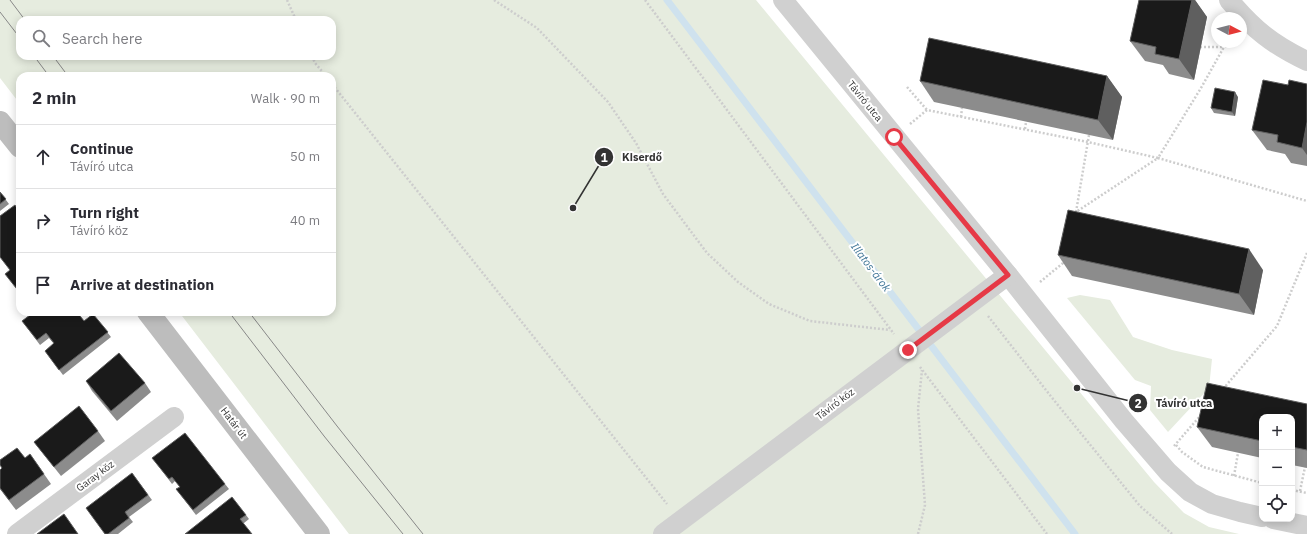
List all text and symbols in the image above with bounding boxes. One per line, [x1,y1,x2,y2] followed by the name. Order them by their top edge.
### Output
[1211,12,1247,48] north arrow
[16,16,336,60] search box
[30,27,52,49] icon: search
[62,29,142,48] text: Search here
[845,78,886,125] street label: Távíró utca
[32,87,76,109] text: 2 min
[251,90,320,107] text: Walk · 90 m
[885,128,903,146] route start
[70,139,134,158] text: Continue
[32,146,54,168] icon: ahead
[594,146,670,169] callout: Kiserdő
[290,148,320,165] text: 50 m
[600,150,608,165] text: 1
[622,150,662,164] text: Kiserdő
[70,158,133,175] text: Távíró utca
[70,203,139,222] text: Turn right
[32,210,54,232] icon: right
[290,212,320,229] text: 40 m
[70,222,128,239] text: Távíró köz
[848,240,894,294] water label: Illatos-árok
[32,274,54,296] icon: arrive
[70,275,214,294] text: Arrive at destination
[899,341,917,359] route end
[813,385,857,423] street label: Távíró köz
[1128,392,1221,415] callout: Távíró utca
[1134,396,1142,411] text: 2
[1156,396,1212,410] text: Távíró utca
[218,405,250,442] street label: Határ út
[1259,414,1295,522] map controls
[1259,414,1295,450] button: +
[1259,450,1295,486] button: −
[74,457,117,494] street label: Garay köz
[1259,486,1295,522] button: locate

